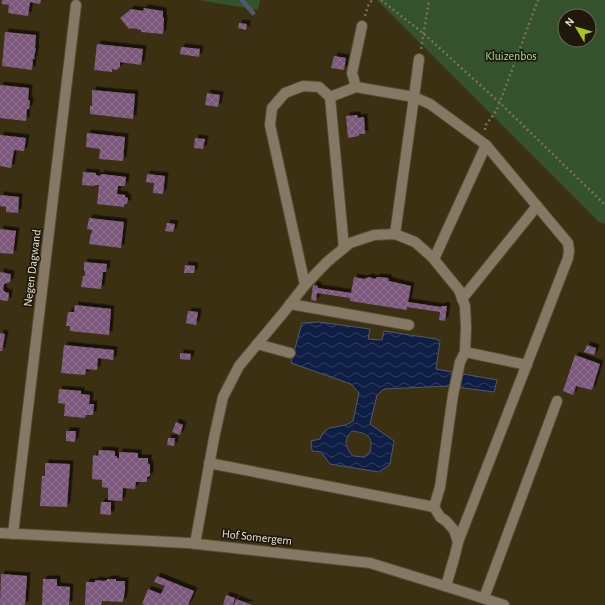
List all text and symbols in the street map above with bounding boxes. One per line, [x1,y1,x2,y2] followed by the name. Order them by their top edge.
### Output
[557,8,597,48] north arrow
[563,16,576,29] text: N
[485,50,537,62] park label: Kluizenbos
[21,229,43,307] street label: Negen Dagwand
[221,527,293,547] street label: Hof Somergem

